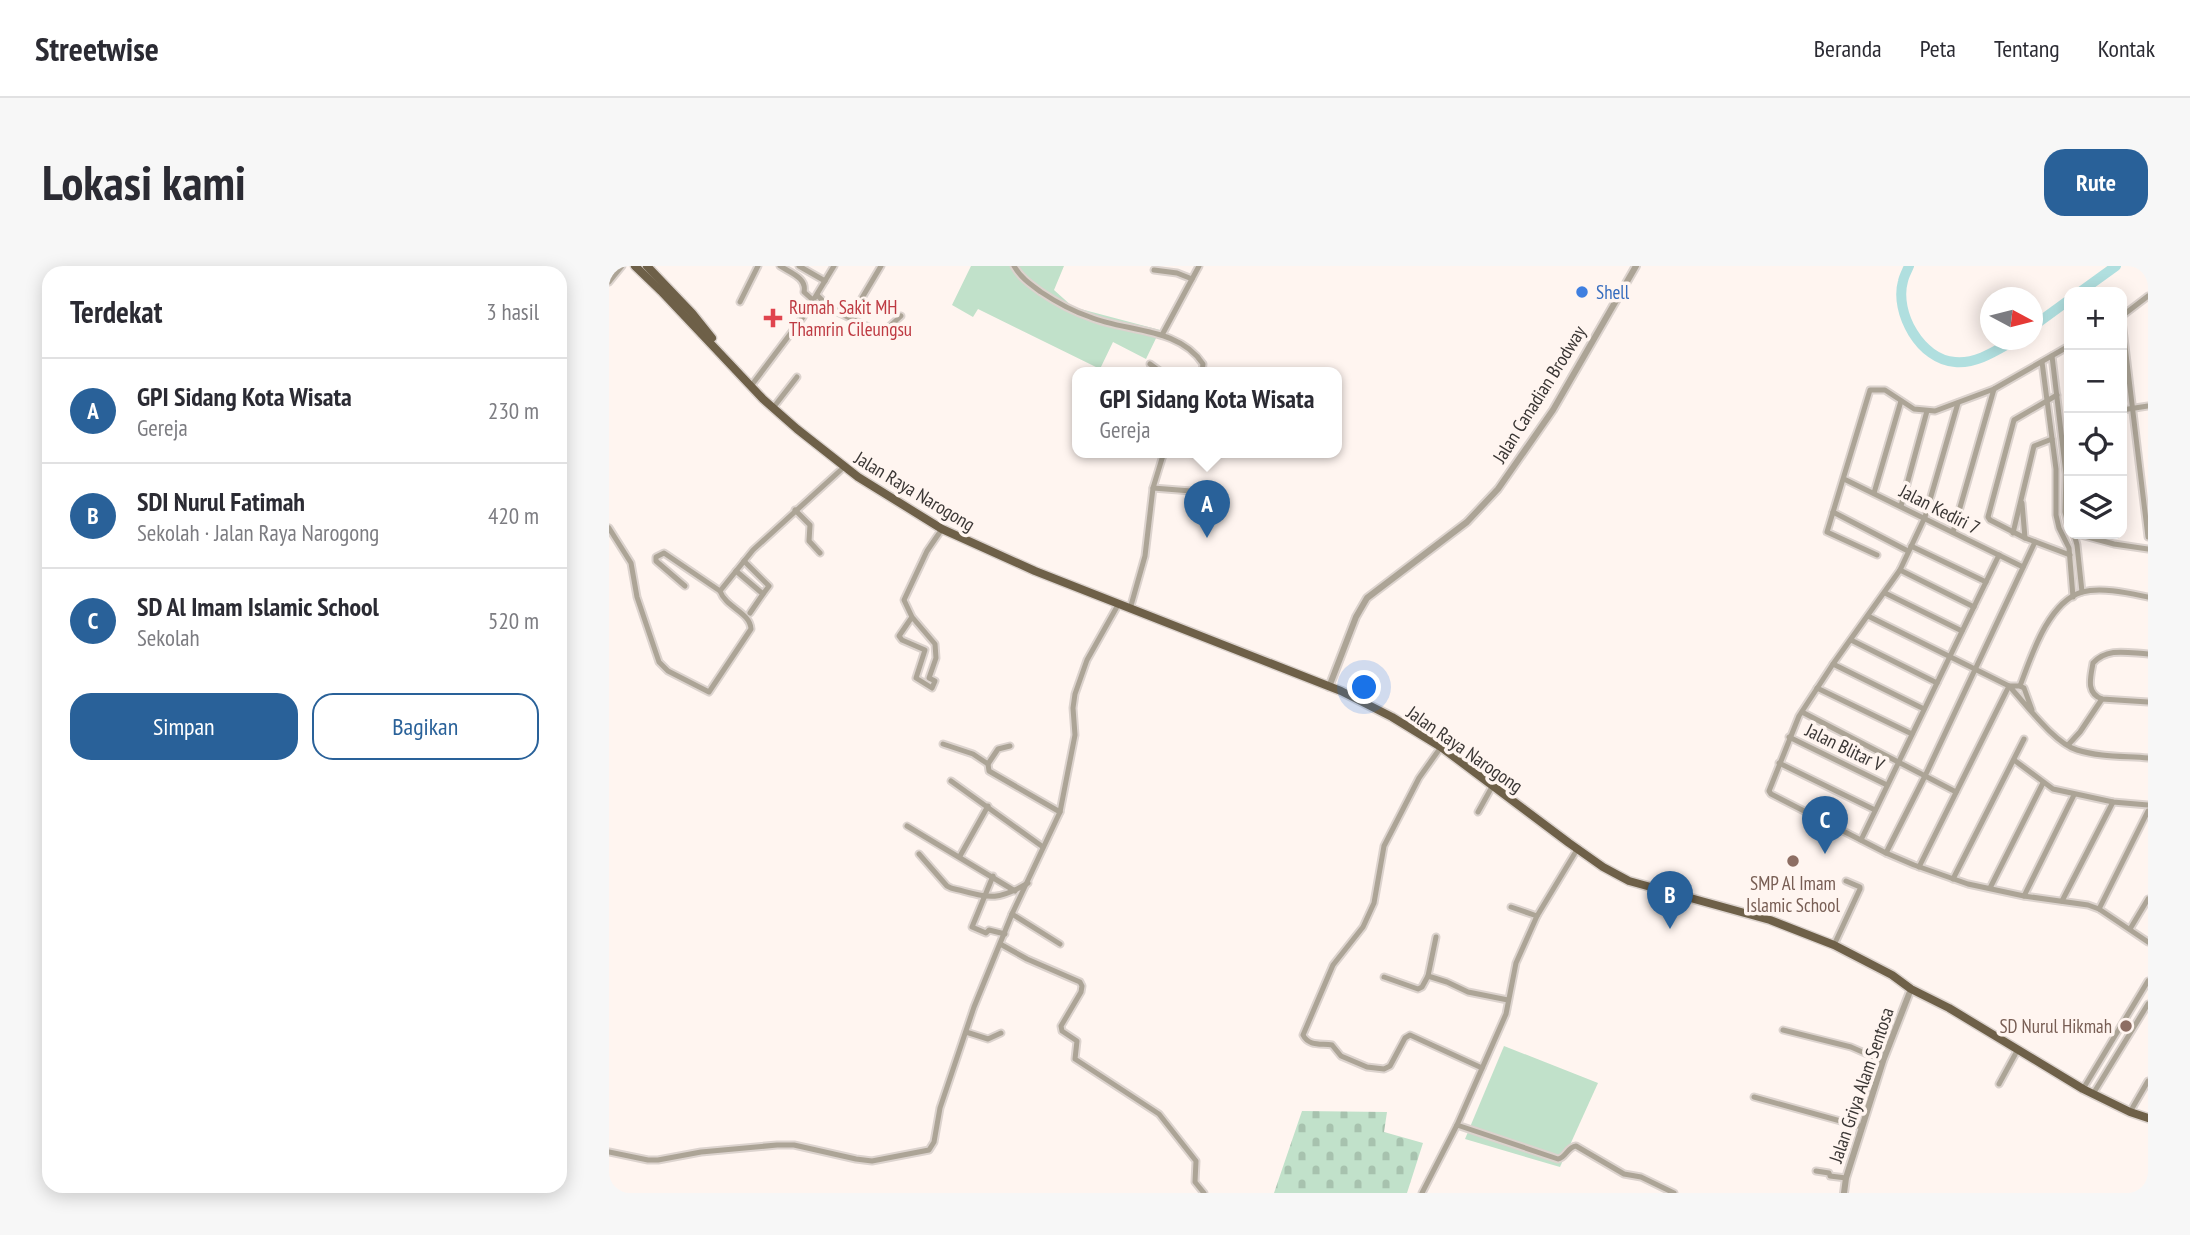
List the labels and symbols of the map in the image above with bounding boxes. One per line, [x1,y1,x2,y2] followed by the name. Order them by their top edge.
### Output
[1596,280,1630,304] place label: Shell
[1574,284,1590,300] marker: Shell
[1980,287,2043,350] north arrow
[789,295,912,341] place label: Rumah Sakit MH Thamrin Cileungsu
[763,308,783,328] marker: Rumah Sakit MH Thamrin Cileungsu
[1487,320,1591,468] street label: Jalan Canadian Brodway
[850,445,980,536] street label: Jalan Raya Narogong
[1895,478,1984,540] street label: Jalan Kediri 7
[1184,480,1230,538] pin: A
[1347,670,1381,704] your location
[1401,700,1528,798] street label: Jalan Raya Narogong
[1801,717,1888,776] street label: Jalan Blitar V
[1802,796,1848,854] pin: C
[1785,853,1801,869] marker: SMP Al Imam Islamic School
[1647,871,1693,929] pin: B
[1746,871,1841,917] place label: SMP Al Imam Islamic School
[1823,1004,1899,1167] street label: Jalan Griya Alam Sentosa
[1999,1014,2112,1038] place label: SD Nurul Hikmah
[2118,1018,2134,1034] marker: SD Nurul Hikmah

